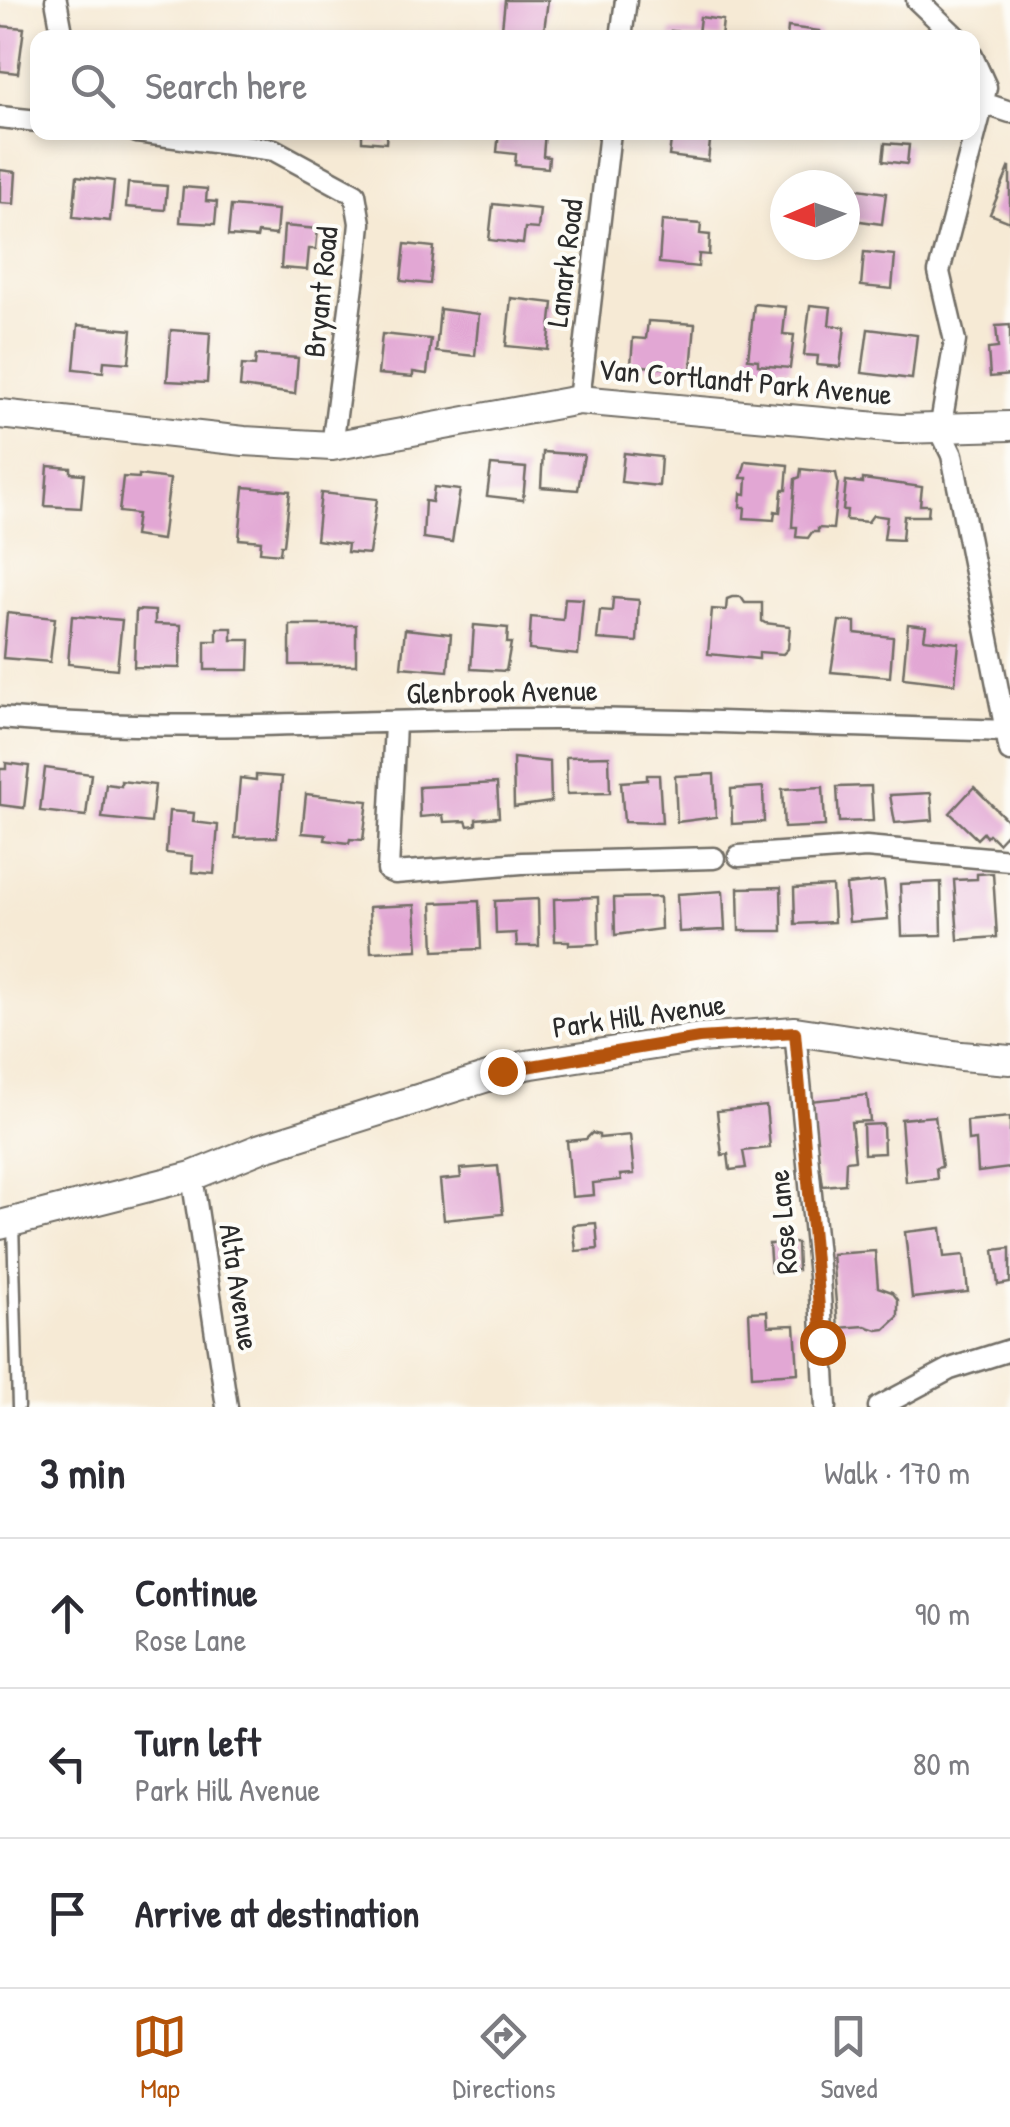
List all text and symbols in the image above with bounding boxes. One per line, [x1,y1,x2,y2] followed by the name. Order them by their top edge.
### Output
[30,30,980,140] search box
[65,58,120,113] icon: search
[145,59,307,111] text: Search here
[770,170,860,260] north arrow
[536,196,592,329] street label: Lanark Road
[293,224,347,359] street label: Bryant Road
[596,348,894,414] street label: Van Cortlandt Park Avenue
[406,669,598,713] street label: Glenbrook Avenue
[550,983,728,1047] street label: Park Hill Avenue
[480,1049,526,1095] route end
[758,1168,806,1276] street label: Rose Lane
[210,1221,270,1353] street label: Alta Avenue
[800,1320,846,1366] route start
[40,1444,125,1501] text: 3 min
[824,1451,970,1494] text: Walk · 170 m
[135,1566,257,1618] text: Continue
[40,1586,95,1641] icon: ahead
[915,1592,970,1635] text: 90 m
[135,1618,247,1661] text: Rose Lane
[135,1716,260,1768] text: Turn left
[40,1736,95,1791] icon: left
[913,1742,970,1785] text: 80 m
[135,1768,320,1811] text: Park Hill Avenue
[40,1886,95,1941] icon: arrive
[135,1887,419,1939] text: Arrive at destination
[132,2009,187,2107] tab: Map
[452,2009,555,2107] tab: Directions
[820,2009,878,2107] tab: Saved

